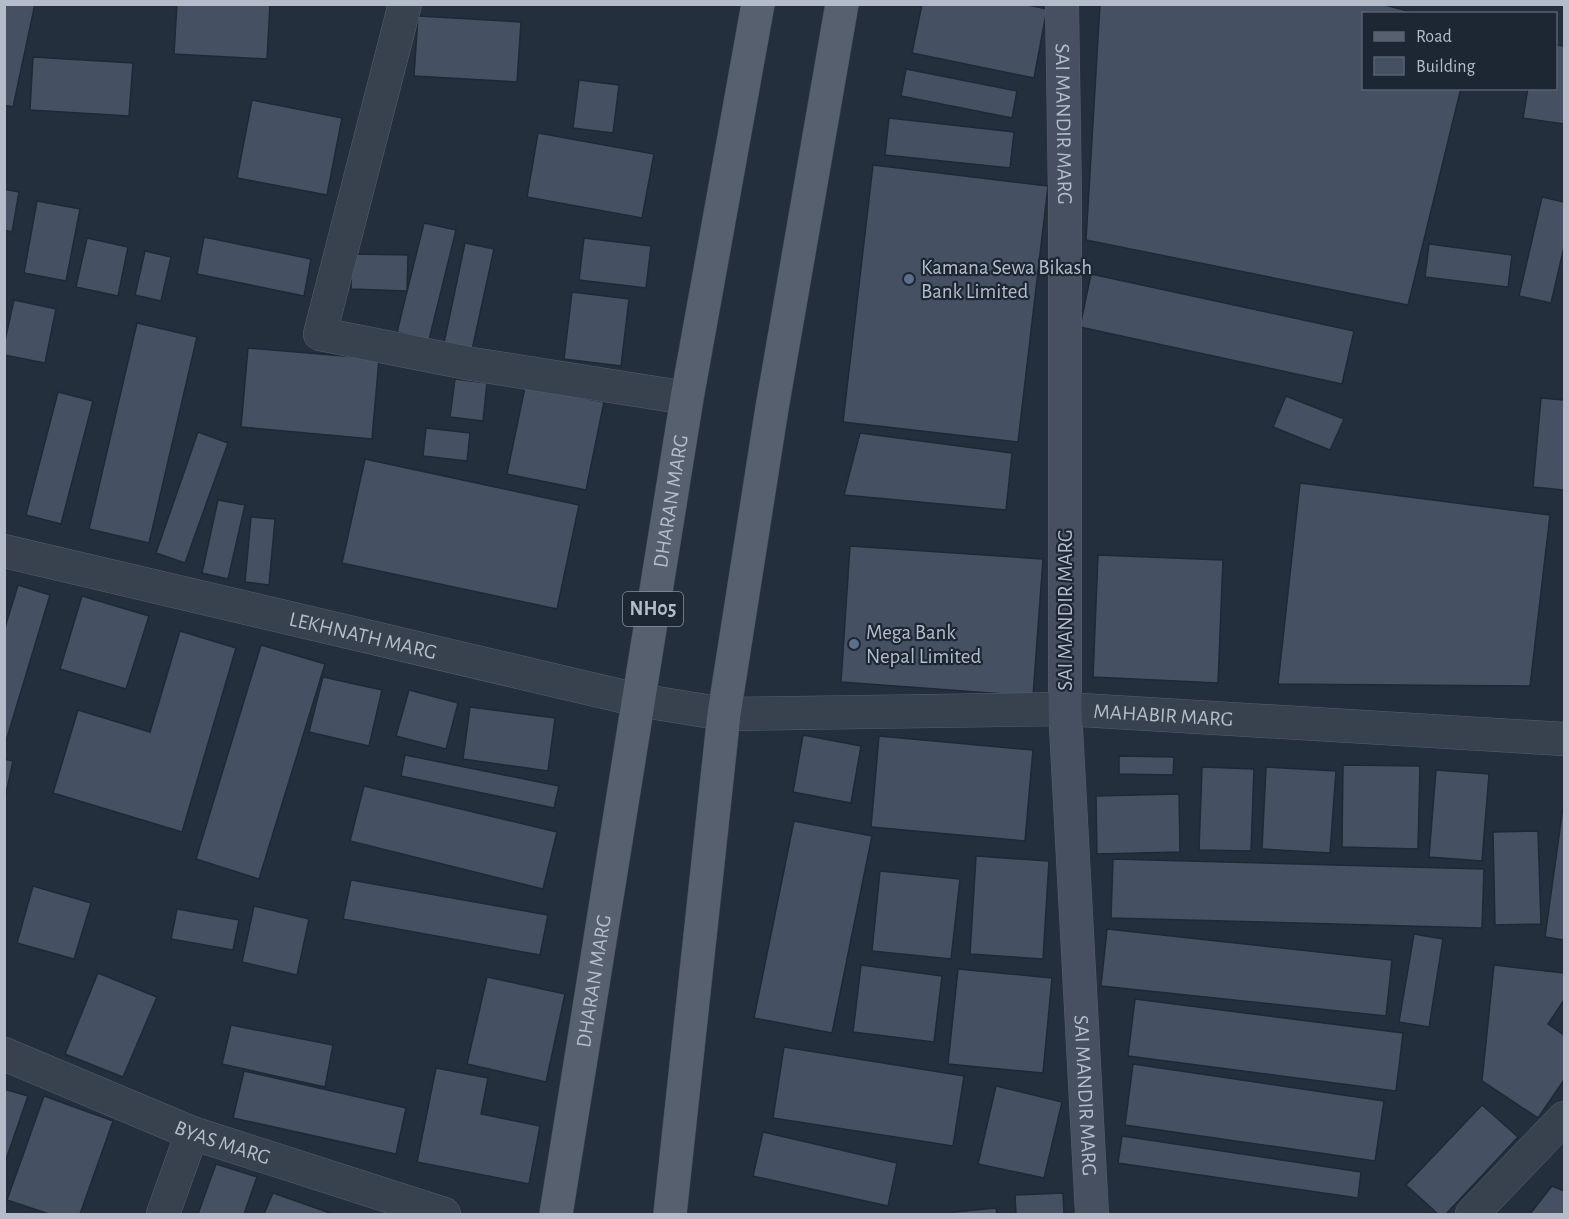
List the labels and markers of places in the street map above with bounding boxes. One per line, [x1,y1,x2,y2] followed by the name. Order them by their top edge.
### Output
[921,257,1092,302] place label: Kamana Sewa Bikash Bank Limited
[902,272,916,286] marker: Kamana Sewa Bikash Bank Limited
[866,622,981,667] place label: Mega Bank Nepal Limited
[847,637,861,651] marker: Mega Bank Nepal Limited

